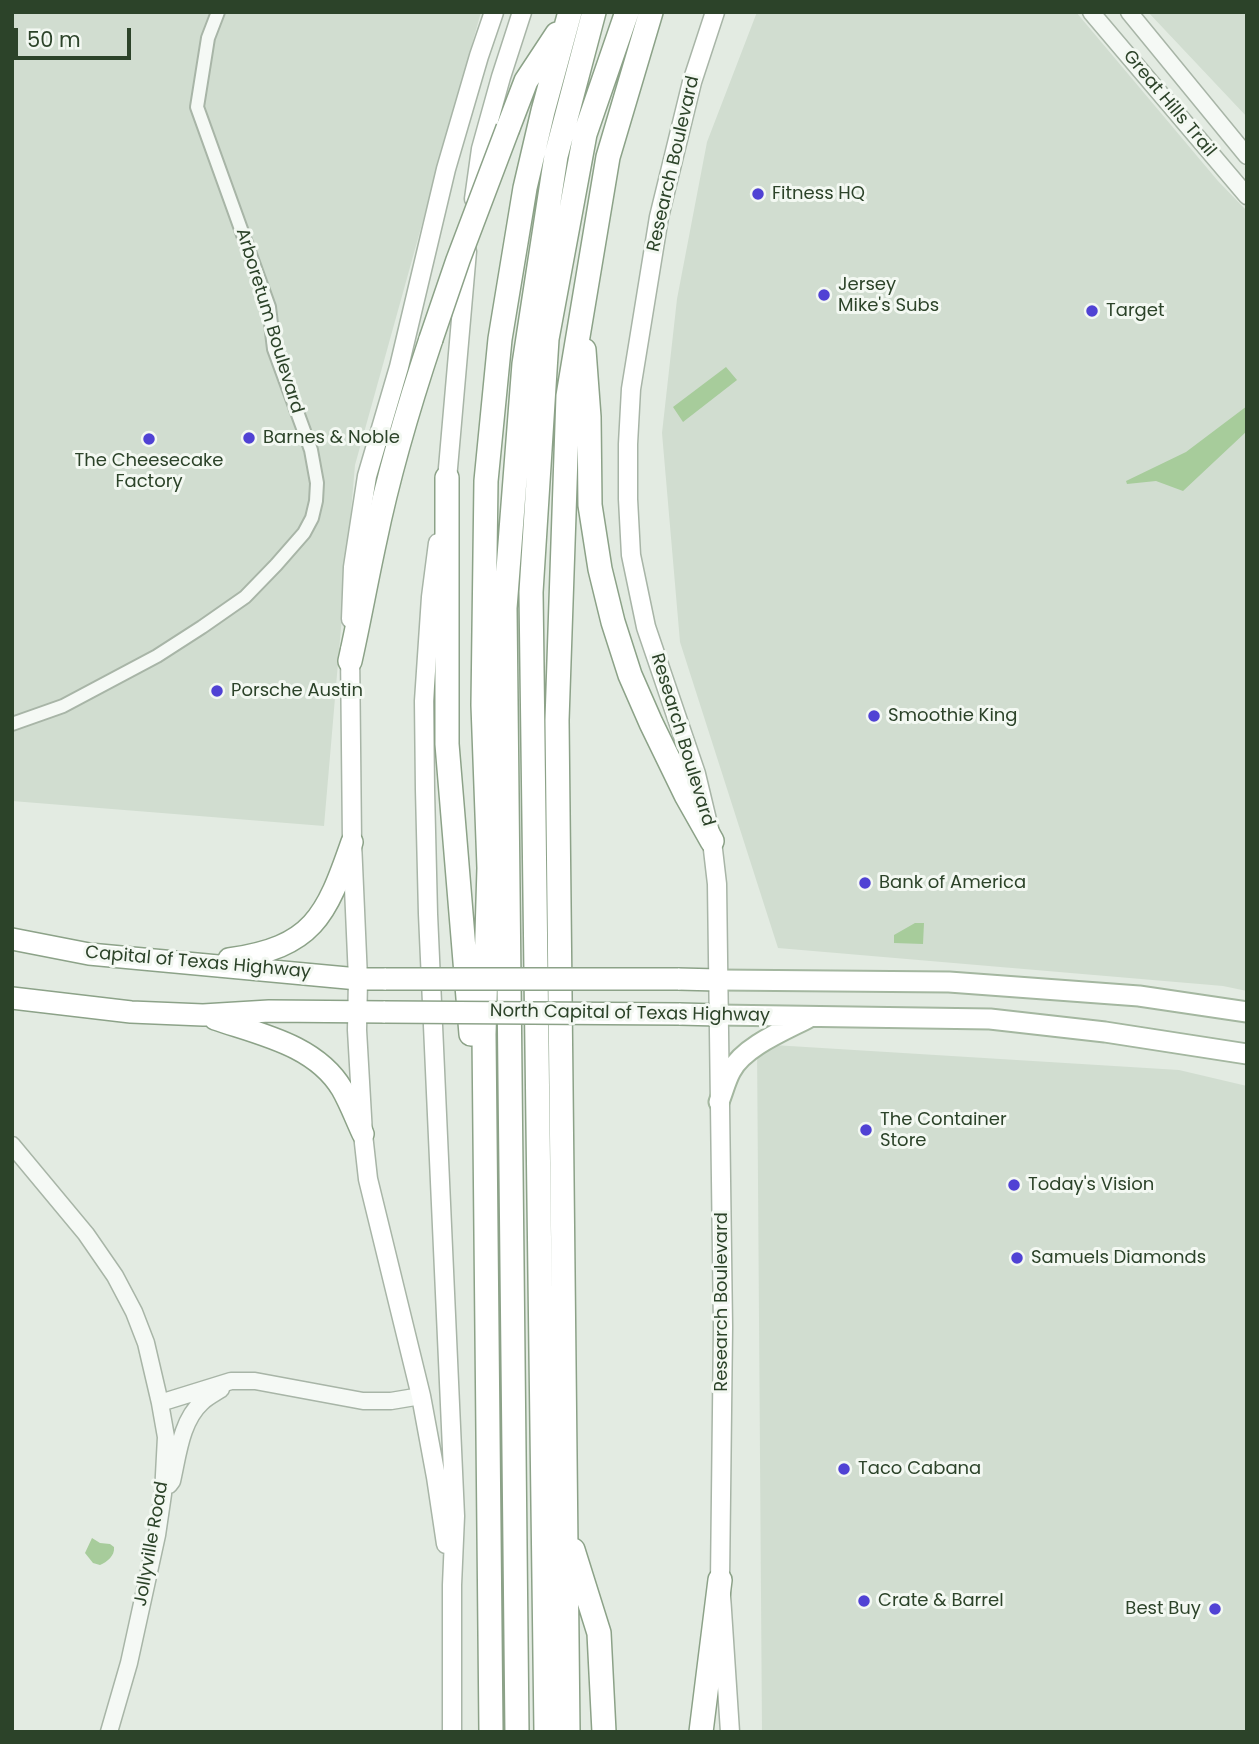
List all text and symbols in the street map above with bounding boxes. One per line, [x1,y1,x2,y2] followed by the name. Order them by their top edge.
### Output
[18,14,135,58] scale bar
[27,25,81,54] text: 50 m
[1118,46,1220,162] street label: Great Hills Trail
[643,74,705,254] street label: Research Boulevard
[772,183,865,205] place label: Fitness HQ
[750,186,766,202] marker: Fitness HQ
[231,226,307,416] street label: Arboretum Boulevard
[838,274,939,316] place label: Jersey Mike's Subs
[816,287,832,303] marker: Jersey Mike's Subs
[1106,300,1164,322] place label: Target
[1084,303,1100,319] marker: Target
[263,427,400,449] place label: Barnes & Noble
[241,430,257,446] marker: Barnes & Noble
[141,431,157,447] marker: The Cheesecake Factory
[74,450,224,492] place label: The Cheesecake Factory
[645,651,719,829] street label: Research Boulevard
[231,680,363,702] place label: Porsche Austin
[209,683,225,699] marker: Porsche Austin
[888,705,1018,727] place label: Smoothie King
[866,708,882,724] marker: Smoothie King
[879,872,1026,894] place label: Bank of America
[857,875,873,891] marker: Bank of America
[84,942,312,984] street label: Capital of Texas Highway
[490,1001,770,1027] street label: North Capital of Texas Highway
[880,1109,1007,1152] place label: The Container Store
[858,1122,874,1138] marker: The Container Store
[1028,1174,1154,1196] place label: Today's Vision
[1006,1177,1022,1193] marker: Today's Vision
[711,1212,733,1392] street label: Research Boulevard
[1031,1247,1206,1269] place label: Samuels Diamonds
[1009,1250,1025,1266] marker: Samuels Diamonds
[858,1458,981,1480] place label: Taco Cabana
[836,1461,852,1477] marker: Taco Cabana
[130,1480,174,1608] street label: Jollyville Road
[878,1590,1004,1612] place label: Crate & Barrel
[856,1593,872,1609] marker: Crate & Barrel
[1125,1598,1201,1620] place label: Best Buy
[1207,1601,1223,1617] marker: Best Buy

